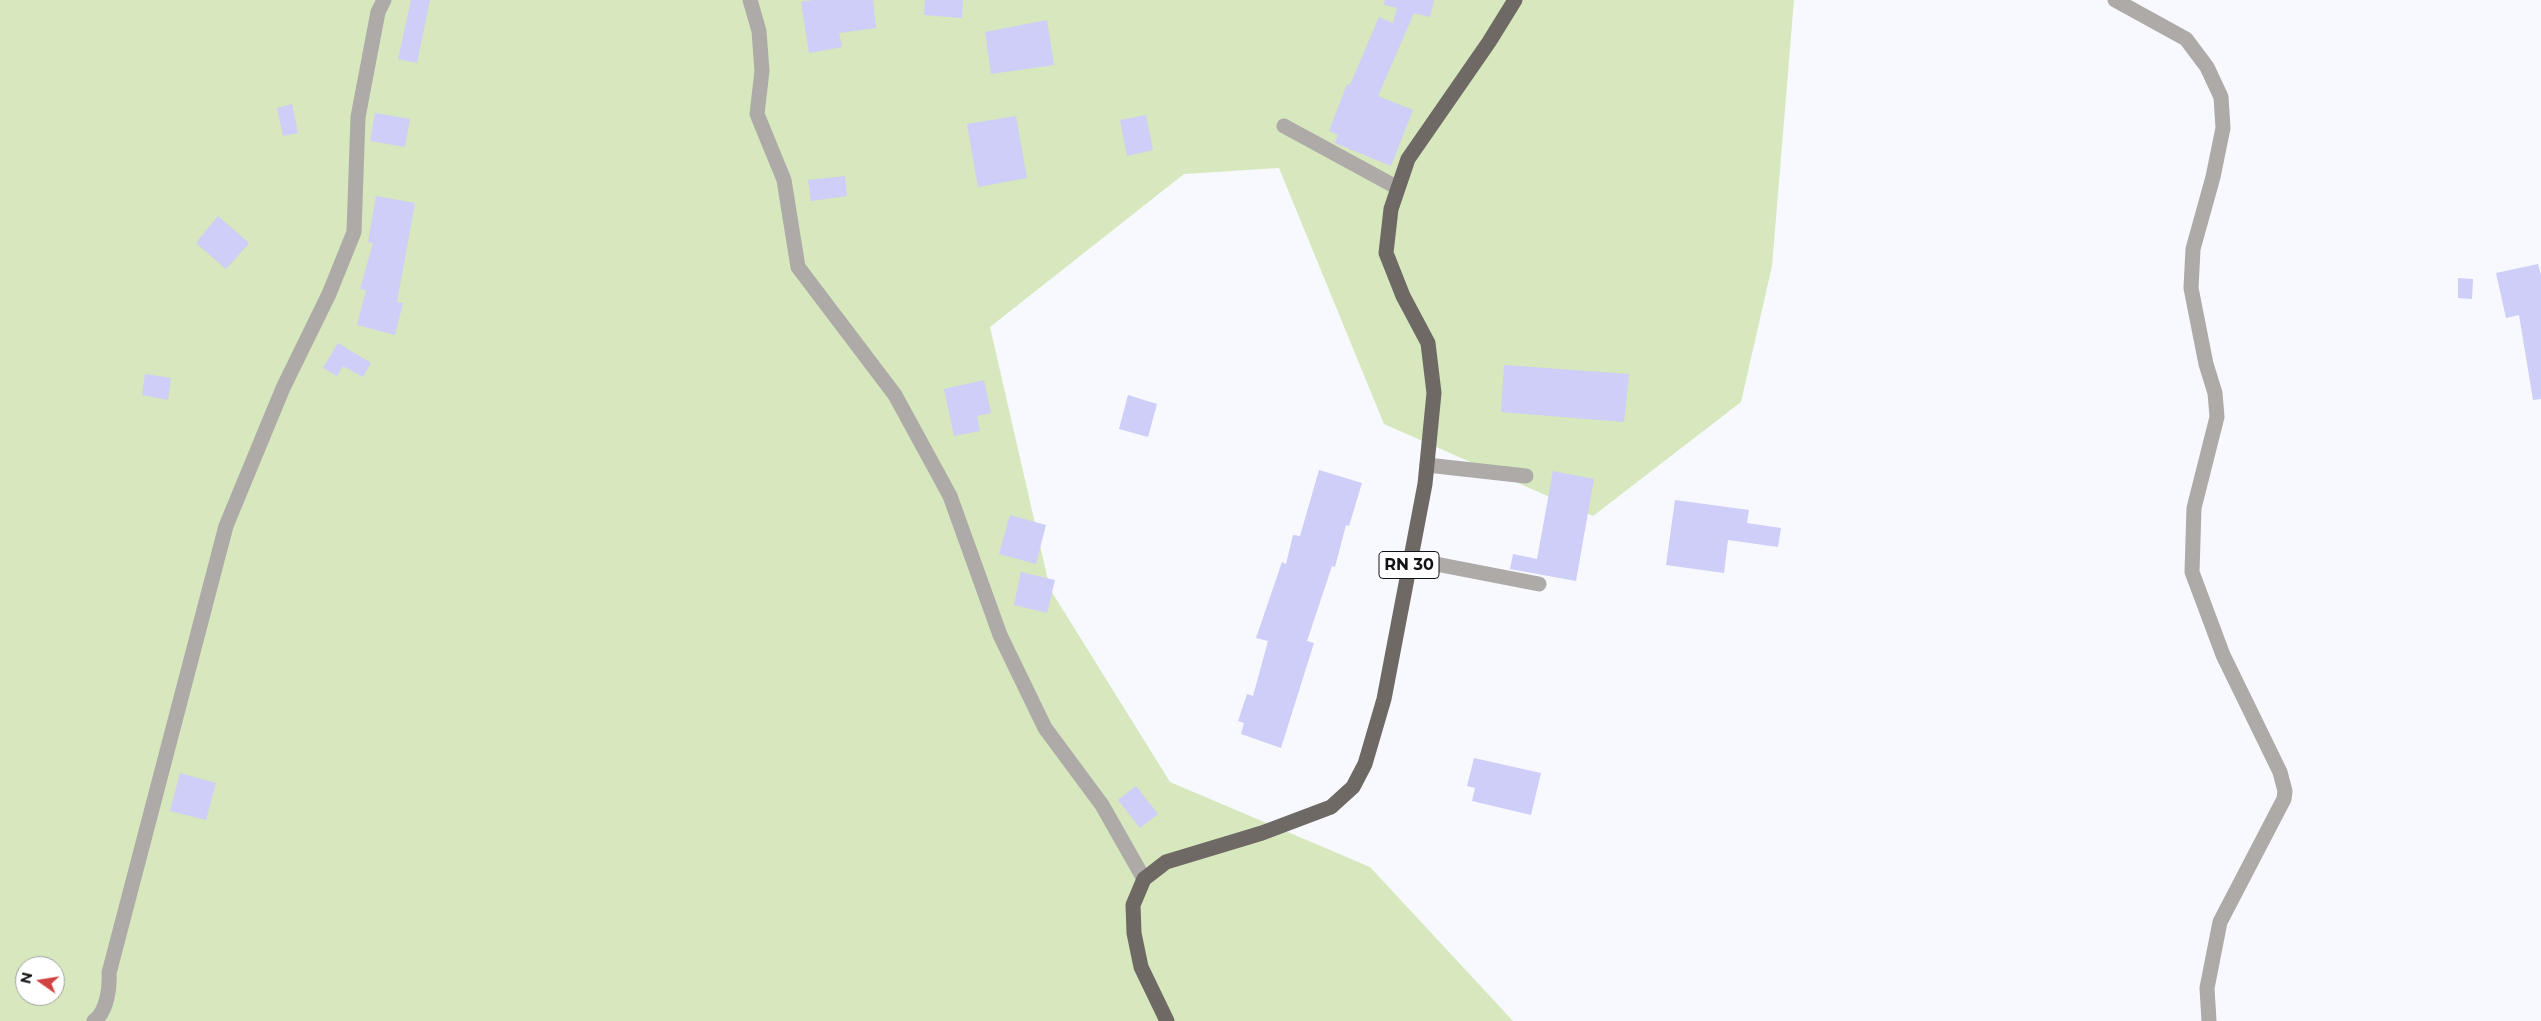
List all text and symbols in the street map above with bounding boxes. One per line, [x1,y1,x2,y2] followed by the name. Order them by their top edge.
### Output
[1379,552,1439,578] road number: RN 30
[15,956,65,1006] north arrow
[16,970,36,985] text: N

